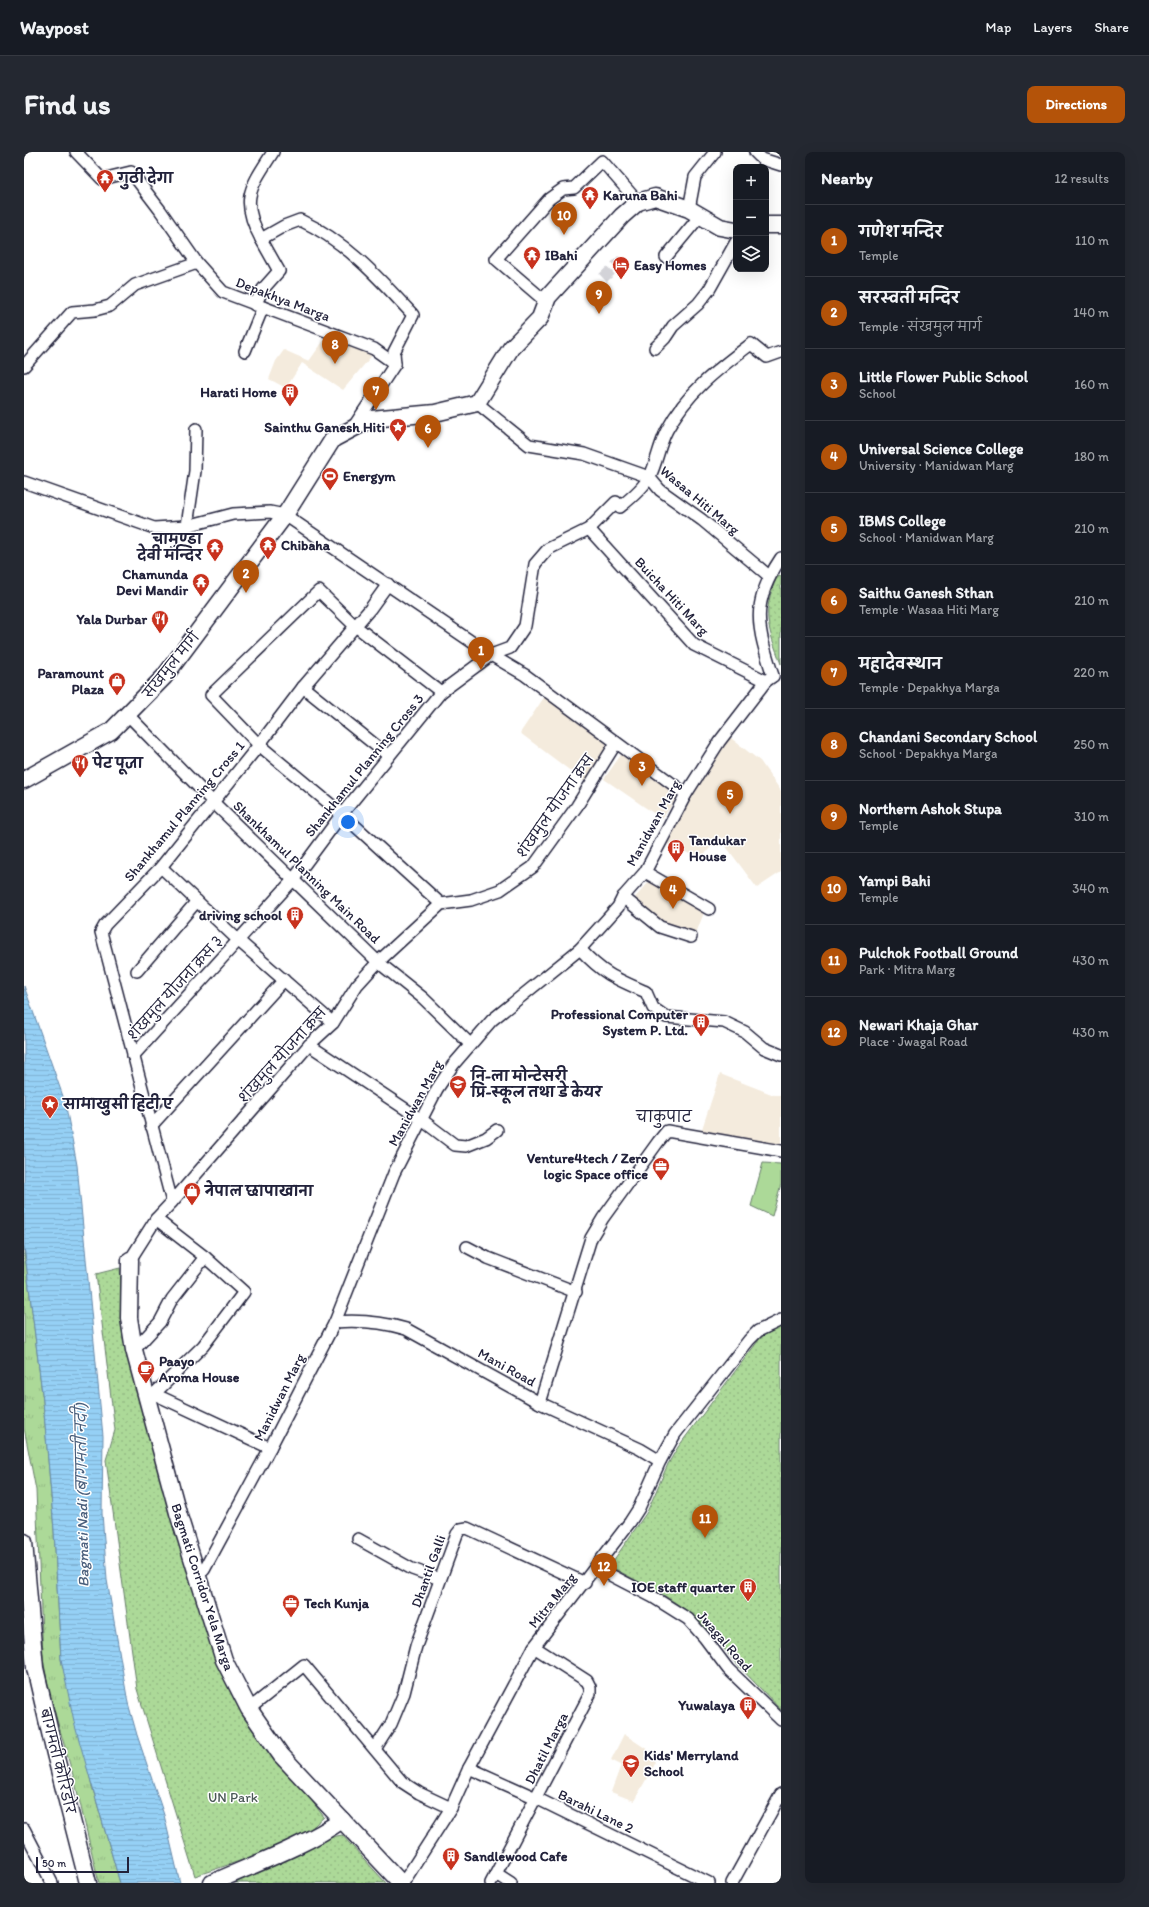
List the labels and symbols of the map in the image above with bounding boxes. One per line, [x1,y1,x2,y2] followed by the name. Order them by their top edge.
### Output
[116,166,175,190] place label: गुठी देगा
[95,168,115,193] temple icon: गुठी देगा
[580,185,600,210] temple icon: Karuna Bahi
[603,187,678,204] place label: Karuna Bahi
[551,202,577,235] pin: 10
[522,245,542,270] temple icon: IBahi
[545,247,578,264] place label: IBahi
[611,255,631,280] hotel icon: Easy Homes
[634,257,707,274] place label: Easy Homes
[233,274,332,325] street label: Depakhya Marga
[586,281,612,314] pin: 9
[322,331,348,364] pin: 8
[363,377,389,410] pin: 7
[280,382,300,407] building icon: Harati Home
[200,384,277,401] place label: Harati Home
[415,415,441,448] pin: 6
[388,417,408,442] place icon: Sainthu Ganesh Hiti
[264,419,385,436] place label: Sainthu Ganesh Hiti
[656,462,743,539] street label: Wasaa Hiti Marg
[320,466,340,491] sports icon: Energym
[343,468,396,485] place label: Energym
[135,531,204,564] place label: चामुण्डा देवी मन्दिर
[258,535,278,560] temple icon: Chibaha
[205,537,225,562] temple icon: चामुण्डा देवी मन्दिर
[281,537,331,554] place label: Chibaha
[631,554,713,640] street label: Buicha Hiti Marg
[233,560,259,593] pin: 2
[116,566,189,599] place label: Chamunda Devi Mandir
[191,572,211,597] temple icon: Chamunda Devi Mandir
[150,609,170,634] restaurant icon: Yala Durbar
[76,611,147,628] place label: Yala Durbar
[137,626,206,705] street label: संखमुल मार्ग
[468,637,494,670] pin: 1
[37,665,105,698] place label: Paramount Plaza
[107,671,127,696] shop icon: Paramount Plaza
[301,690,428,840] street label: Shankhamul Planning Cross 3
[121,737,248,885] street label: Shankhamul Planning Cross 1
[511,748,601,863] street label: शंखमुल योजना क्रस
[91,751,145,775] place label: पेट पूजा
[70,753,90,778] restaurant icon: पेट पूजा
[629,753,655,786] pin: 3
[623,776,685,869] street label: Manidwan Marg
[717,781,743,814] pin: 5
[229,797,384,947] street label: Shankhamul Planning Main Road
[338,812,358,832] your location
[688,832,746,865] place label: Tandukar House
[666,838,686,863] building icon: Tandukar House
[660,876,686,909] pin: 4
[285,905,305,930] building icon: driving school
[199,907,283,924] place label: driving school
[122,931,229,1046] street label: शंखमुल योजना क्रस ३
[233,1001,333,1109] street label: शंखमुल योजना क्रस
[551,1006,688,1039] place label: Professional Computer System P. Ltd.
[691,1012,711,1037] building icon: Professional Computer System P. Ltd.
[385,1056,447,1149] street label: Manidwan Marg
[469,1064,603,1104] place label: नि-ला मोन्टेसरी प्रि-स्कूल तथा डे केयर
[448,1074,468,1099] school or university icon: नि-ला मोन्टेसरी प्रि-स्कूल तथा डे केयर
[61,1093,174,1116] place label: सामाखुसी हिटी ए
[40,1094,60,1119] place icon: सामाखुसी हिटी ए
[635,1108,693,1128] district label: चाकुपाट
[527,1150,648,1183] place label: Venture4tech / Zero logic Space office
[651,1156,671,1181] office icon: Venture4tech / Zero logic Space office
[203,1180,315,1200] place label: नेपाल छापाखाना
[182,1181,202,1206] shop icon: नेपाल छापाखाना
[475,1345,539,1391] street label: Mani Road
[250,1350,309,1444] street label: Manidwan Marg
[158,1353,240,1386] place label: Paayo Aroma House
[136,1359,156,1384] cafe icon: Paayo Aroma House
[68,1402,93,1587] water label: Bagmati Nadi (बागमती नदी)
[167,1501,238,1674] street label: Bagmati Corridor Yela Marga
[692,1505,718,1538] pin: 11
[407,1533,449,1610] street label: Dhantil Galli
[591,1553,617,1586] pin: 12
[525,1569,580,1631] street label: Mitra Marg
[738,1577,758,1602] building icon: IOE staff quarter
[632,1579,735,1596] place label: IOE staff quarter
[281,1593,301,1618] office icon: Tech Kunja
[303,1595,370,1612] place label: Tech Kunja
[694,1607,756,1675] street label: Jwagal Road
[738,1695,758,1720] building icon: Yuwalaya
[677,1697,736,1714] place label: Yuwalaya
[36,1705,82,1817] street label: बागमती कोरिडोर
[521,1709,572,1787] street label: Dhatil Marga
[644,1747,739,1780] place label: Kids' Merryland School
[621,1753,641,1778] school or university icon: Kids' Merryland School
[555,1786,637,1837] street label: Barahi Lane 2
[208,1789,258,1806] park label: UN Park
[441,1846,461,1871] building icon: Sandlewood Cafe
[464,1848,568,1865] place label: Sandlewood Cafe
[36,1855,129,1874] scale bar

